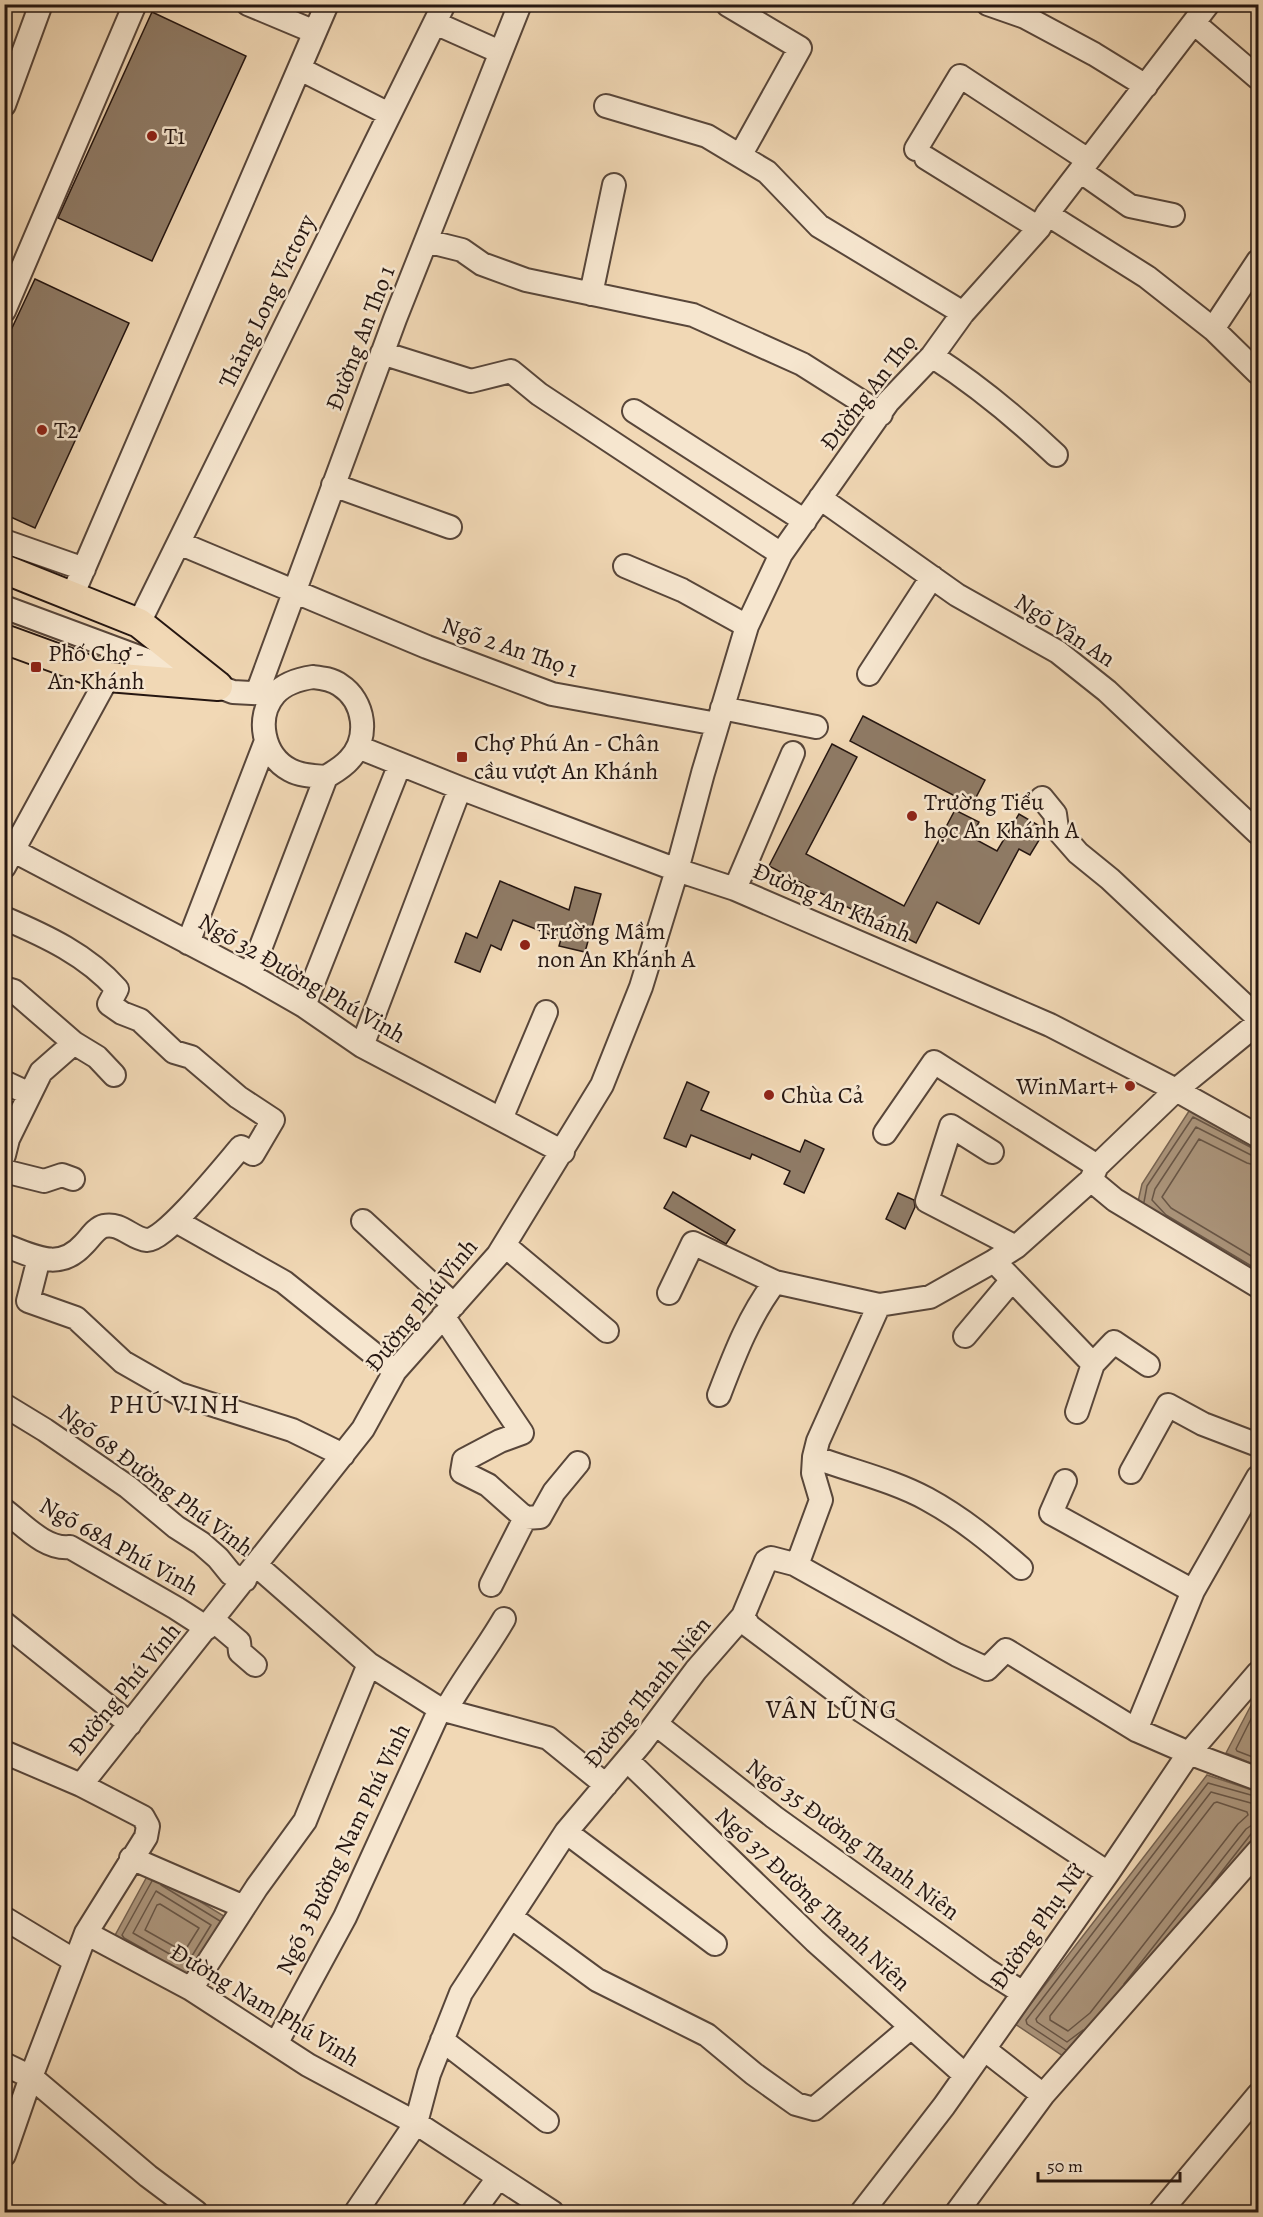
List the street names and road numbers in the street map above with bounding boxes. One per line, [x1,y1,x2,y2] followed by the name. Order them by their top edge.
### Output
[211,208,323,393] street label: Thăng Long Victory
[318,261,402,415] street label: Đường An Thọ 1
[812,327,924,457] street label: Đường An Thọ
[1008,586,1122,674] street label: Ngõ Vân An
[438,609,582,685] street label: Ngõ 2 An Thọ 1
[748,854,916,950] street label: Đường An Khánh
[192,906,412,1051] street label: Ngõ 32 Đường Phú Vinh
[357,1231,485,1378] street label: Đường Phú Vinh
[52,1396,260,1564] street label: Ngõ 68 Đường Phú Vinh
[34,1489,204,1603] street label: Ngõ 68A Phú Vinh
[576,1610,718,1774] street label: Đường Thanh Niên
[60,1615,188,1762] street label: Đường Phú Vinh
[268,1718,418,1980] street label: Ngõ 3 Đường Nam Phú Vinh
[740,1751,966,1927] street label: Ngõ 35 Đường Thanh Niên
[708,1800,918,1998] street label: Ngõ 37 Đường Thanh Niên
[982,1856,1093,1995] street label: Đường Phụ Nữ
[164,1936,366,2074] street label: Đường Nam Phú Vinh

